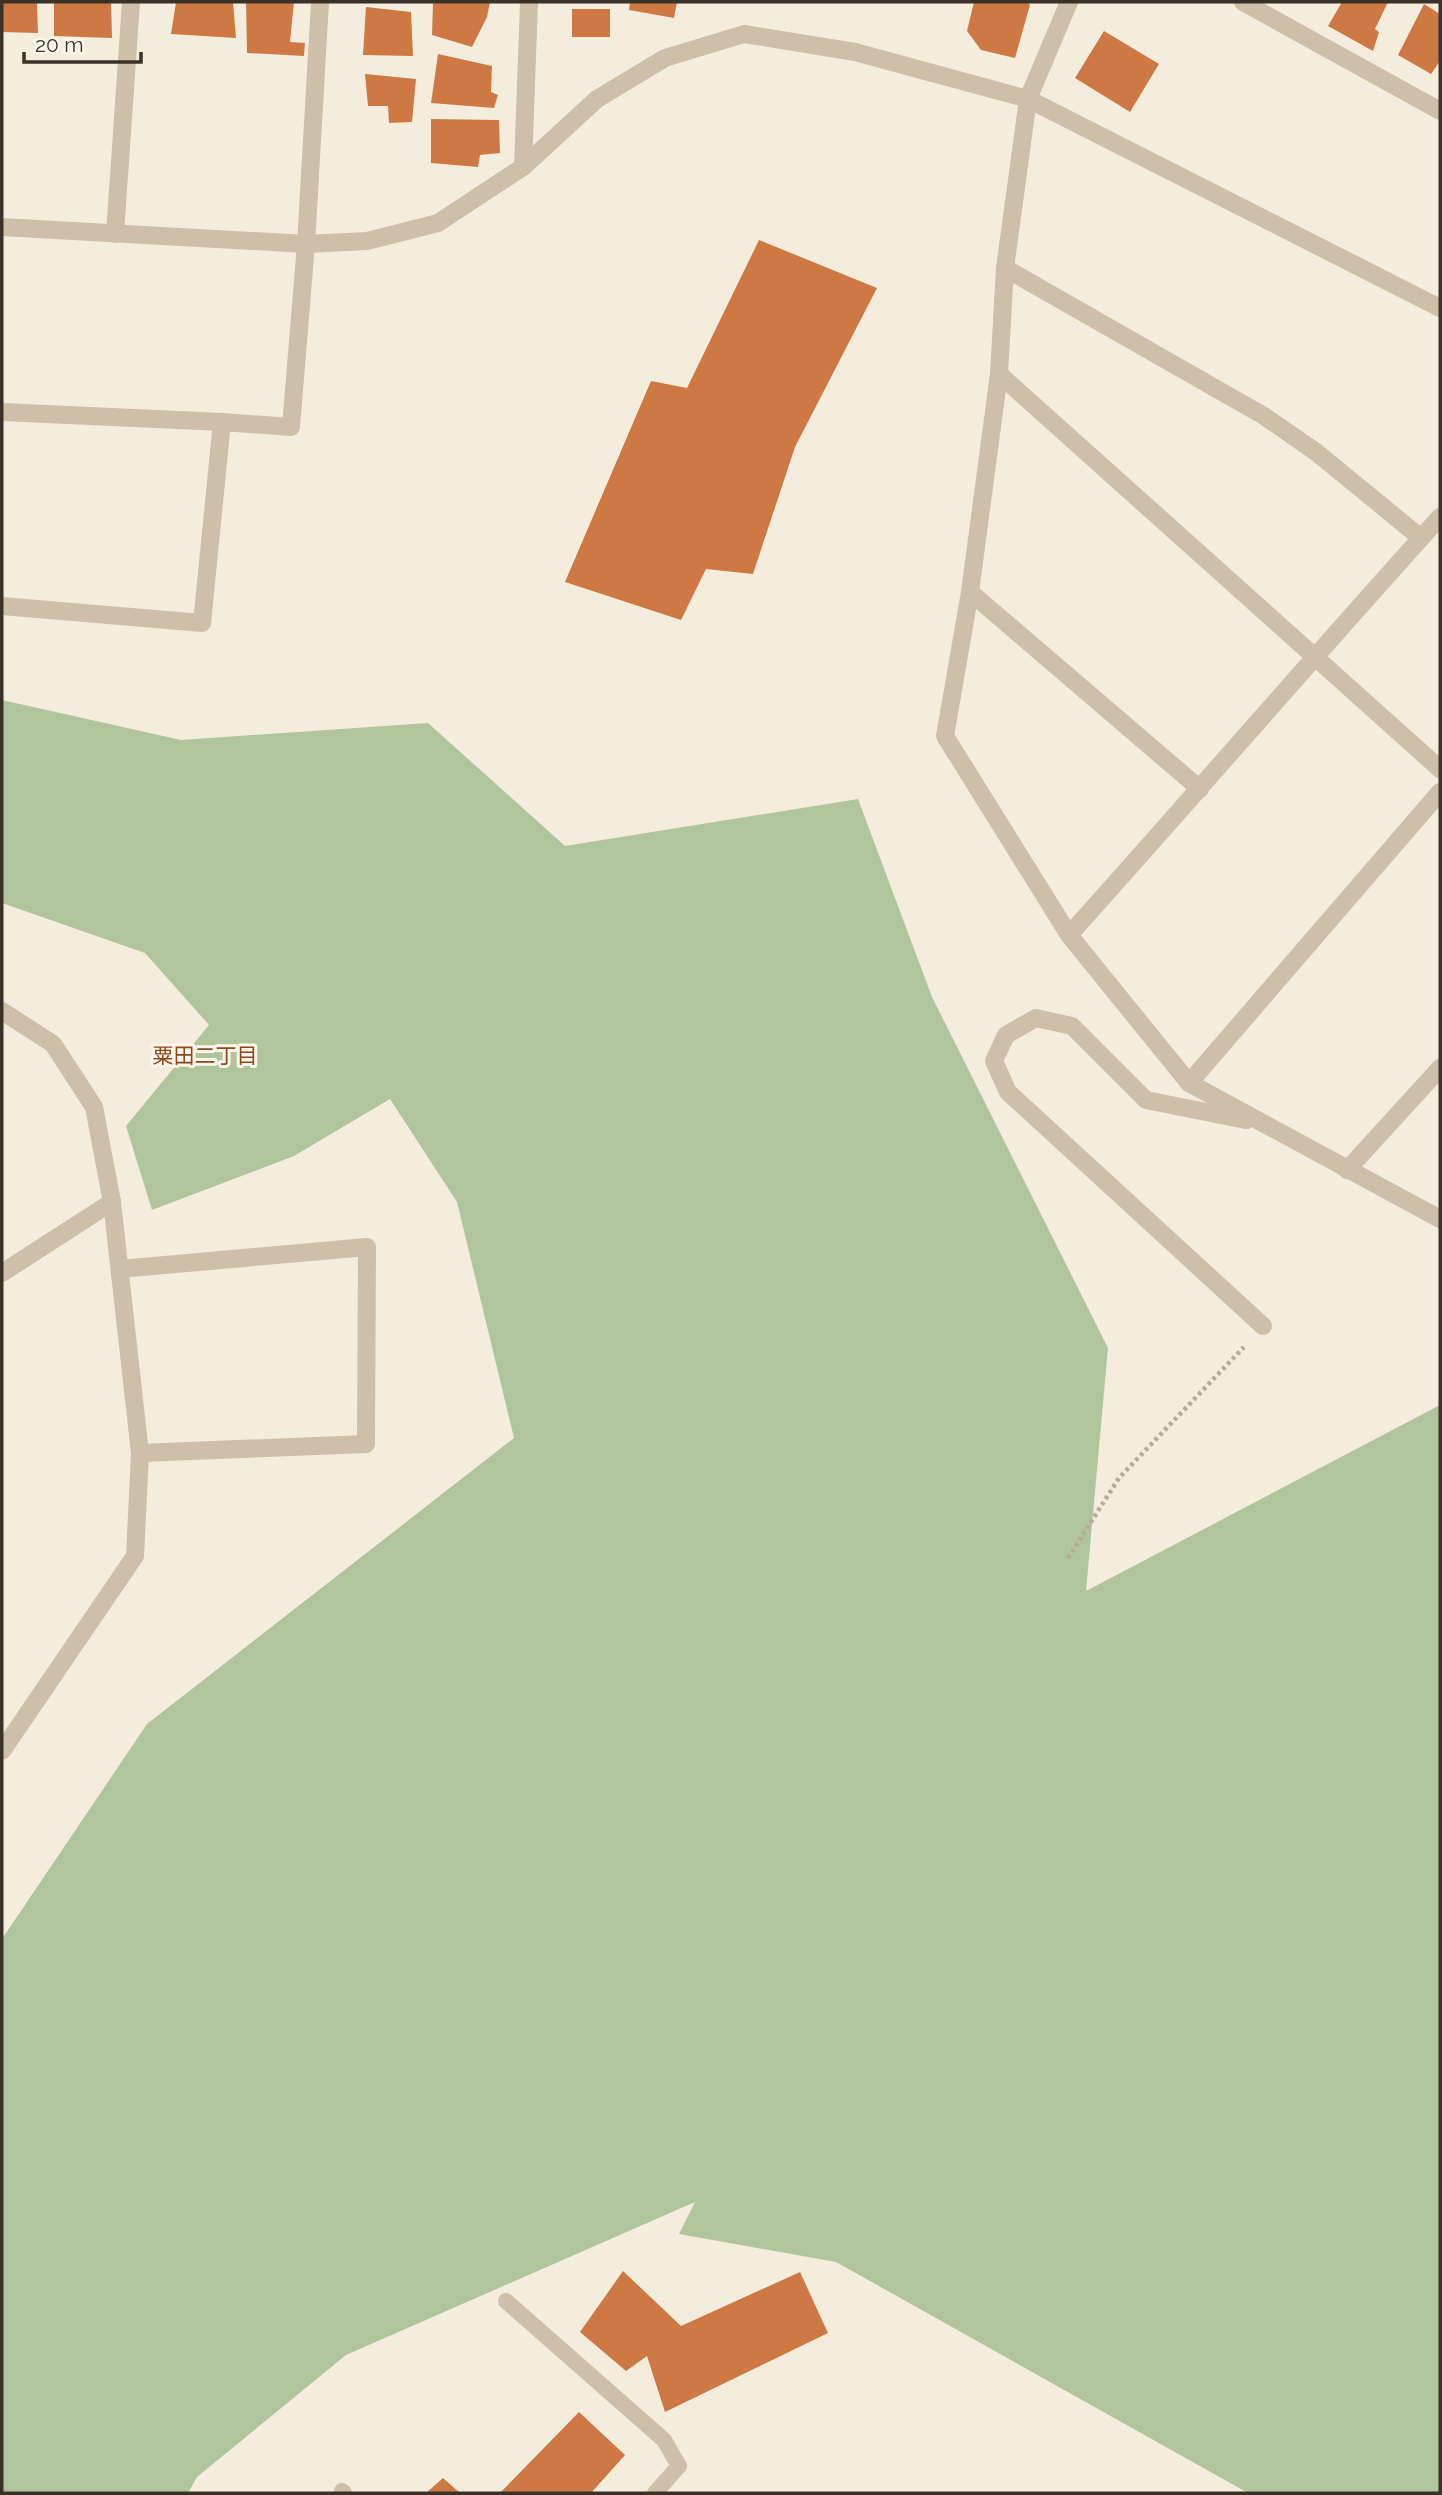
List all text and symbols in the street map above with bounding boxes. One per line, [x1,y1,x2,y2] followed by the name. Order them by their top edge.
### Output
[24,21,142,65] scale bar
[35,32,83,57] text: 20 m
[153,1043,258,1068] district label: 粟田二丁目

